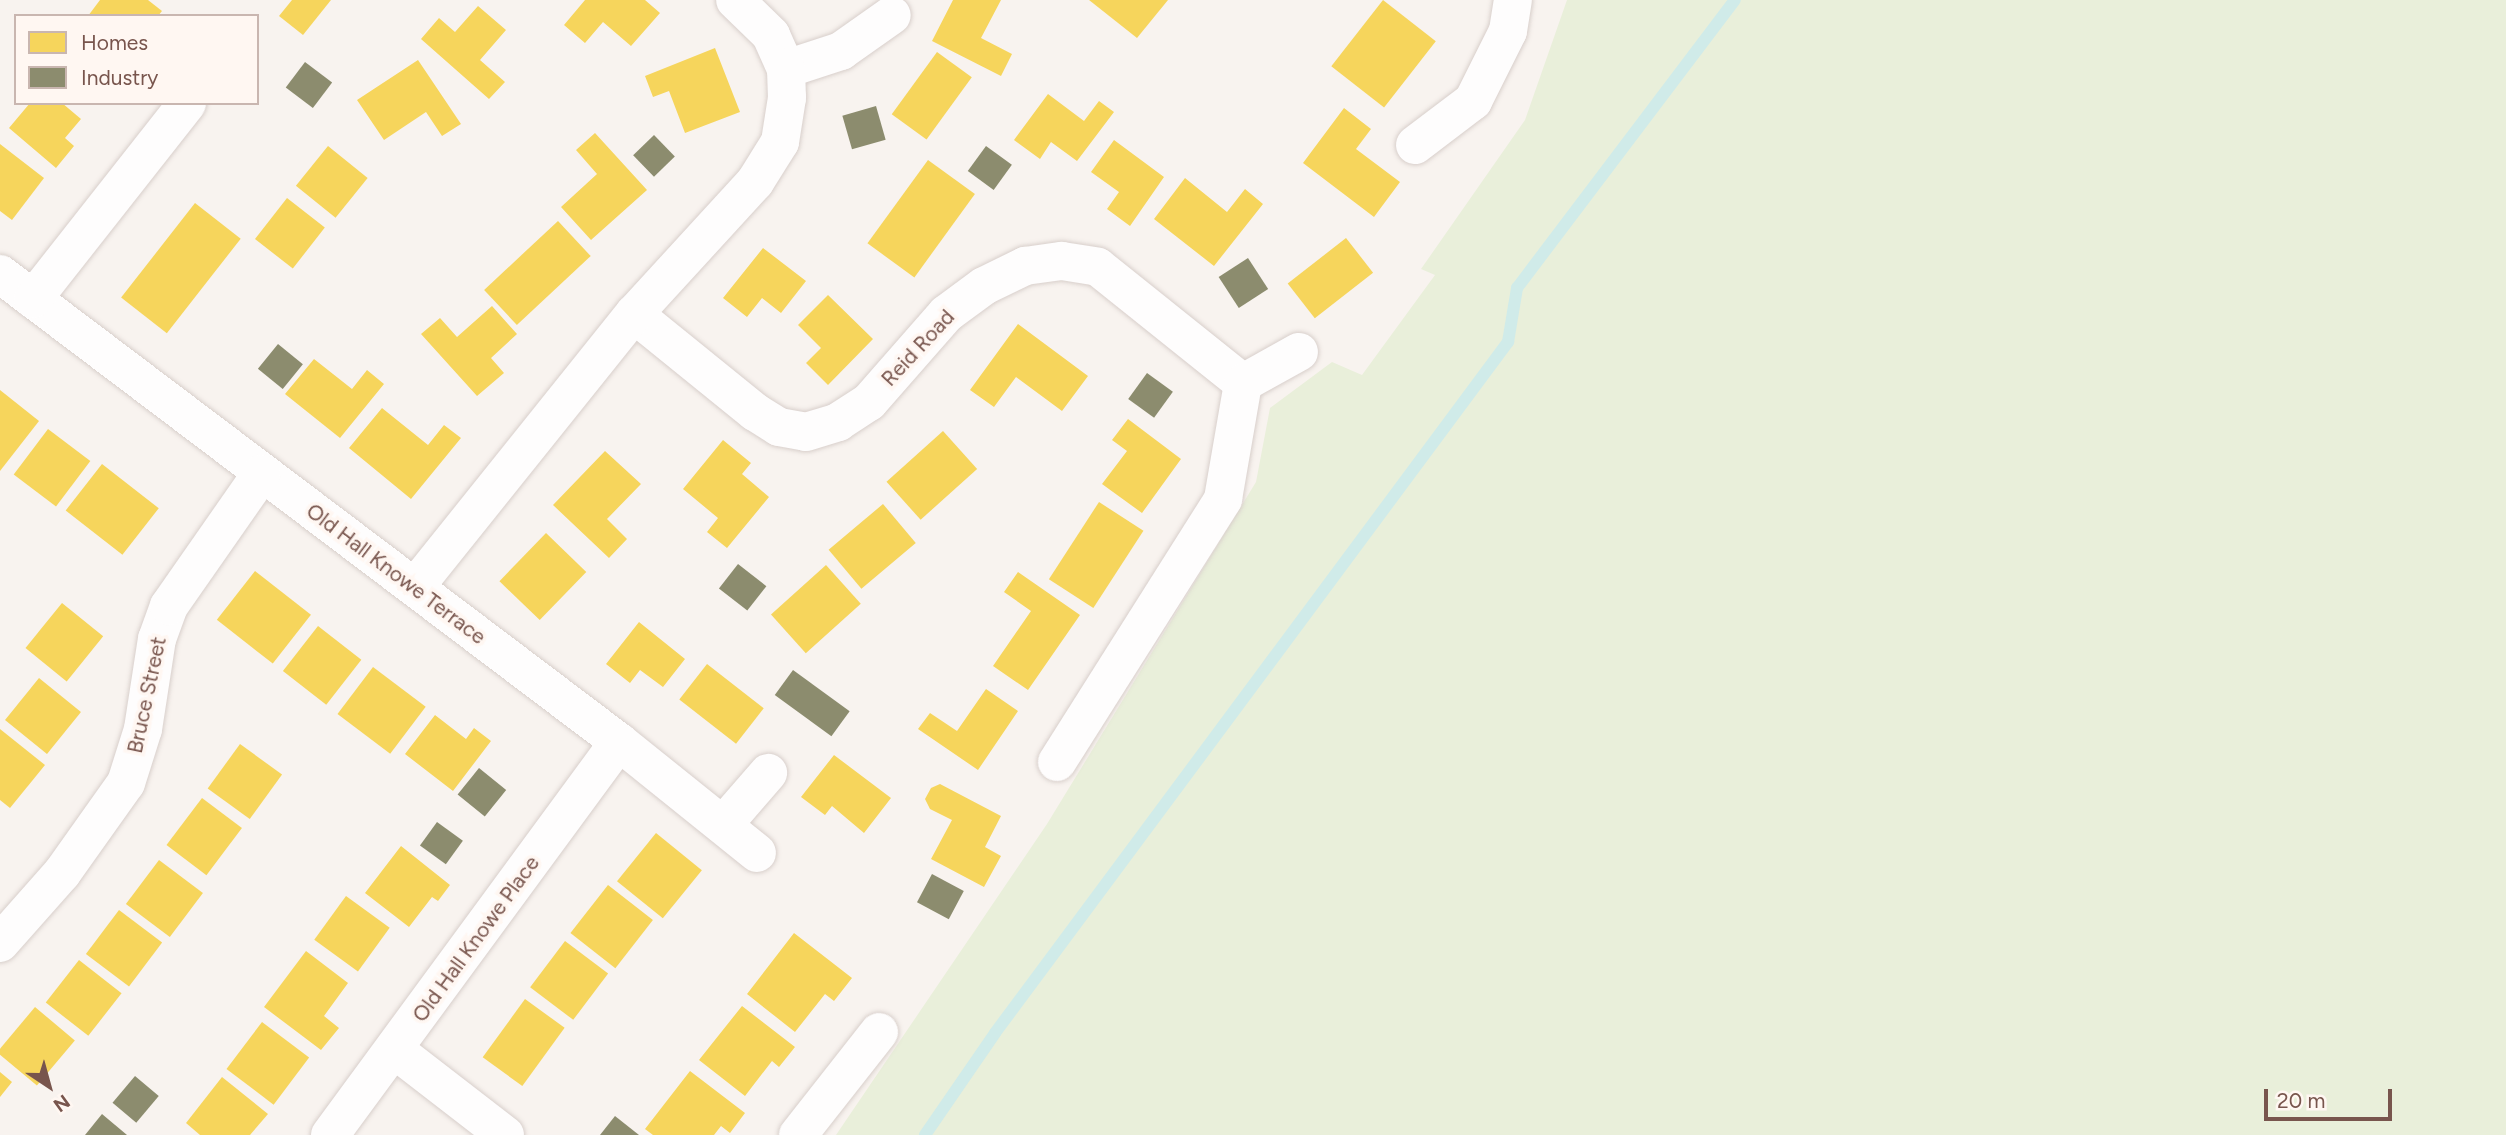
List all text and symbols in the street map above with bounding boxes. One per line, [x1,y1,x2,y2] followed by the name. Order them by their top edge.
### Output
[14,14,259,105] legend
[81,30,148,55] text: Homes
[81,65,158,90] text: Industry
[876,305,960,391] street label: Reid Road
[301,498,491,650] street label: Old Hall Knowe Terrace
[122,634,172,756] street label: Bruce Street
[407,851,545,1027] street label: Old Hall Knowe Place
[14,1051,84,1121] north arrow
[2268,1076,2396,1120] scale bar
[2277,1088,2325,1113] text: 20 m
[49,1090,74,1117] text: N

